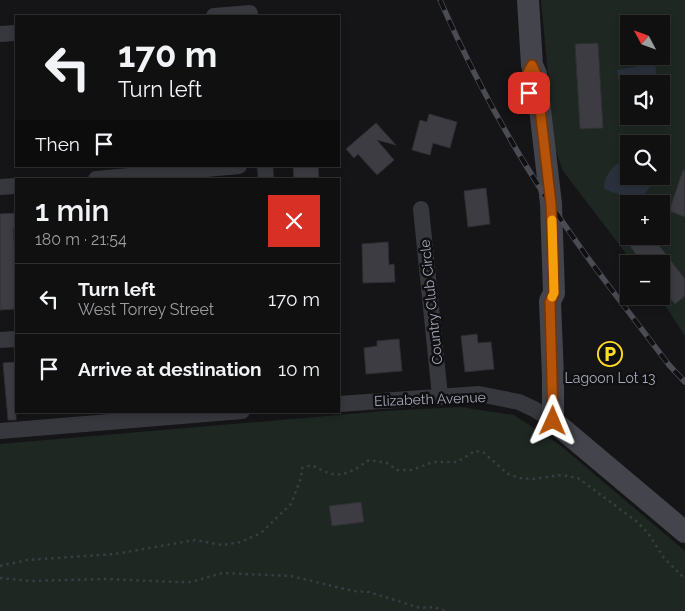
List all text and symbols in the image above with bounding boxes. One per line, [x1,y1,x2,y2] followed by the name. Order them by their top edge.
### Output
[620,15,670,65] north arrow
[620,15,670,305] map controls
[118,34,217,75] text: 170 m
[35,35,100,100] icon: left
[508,72,550,114] pin
[620,75,670,125] button: sound
[118,76,202,102] text: Turn left
[515,79,543,107] icon: arrive
[90,130,118,158] icon: arrive
[35,133,80,155] text: Then
[620,135,670,185] button: search
[35,193,110,228] text: 1 min
[268,195,320,247] button: close
[620,195,670,245] button: +
[35,230,127,249] text: 180 m · 21:54
[416,239,446,365] street label: Country Club Circle
[620,255,670,305] button: −
[78,278,155,300] text: Turn left
[35,285,63,313] icon: left
[268,288,320,310] text: 170 m
[78,300,214,319] text: West Torrey Street
[597,341,623,367] parking icon: Lagoon Lot 13
[35,355,63,383] icon: arrive
[78,358,262,380] text: Arrive at destination
[278,358,320,380] text: 10 m
[565,370,655,386] place label: Lagoon Lot 13
[374,389,486,409] street label: Elizabeth Avenue
[526,394,578,446] position arrow

